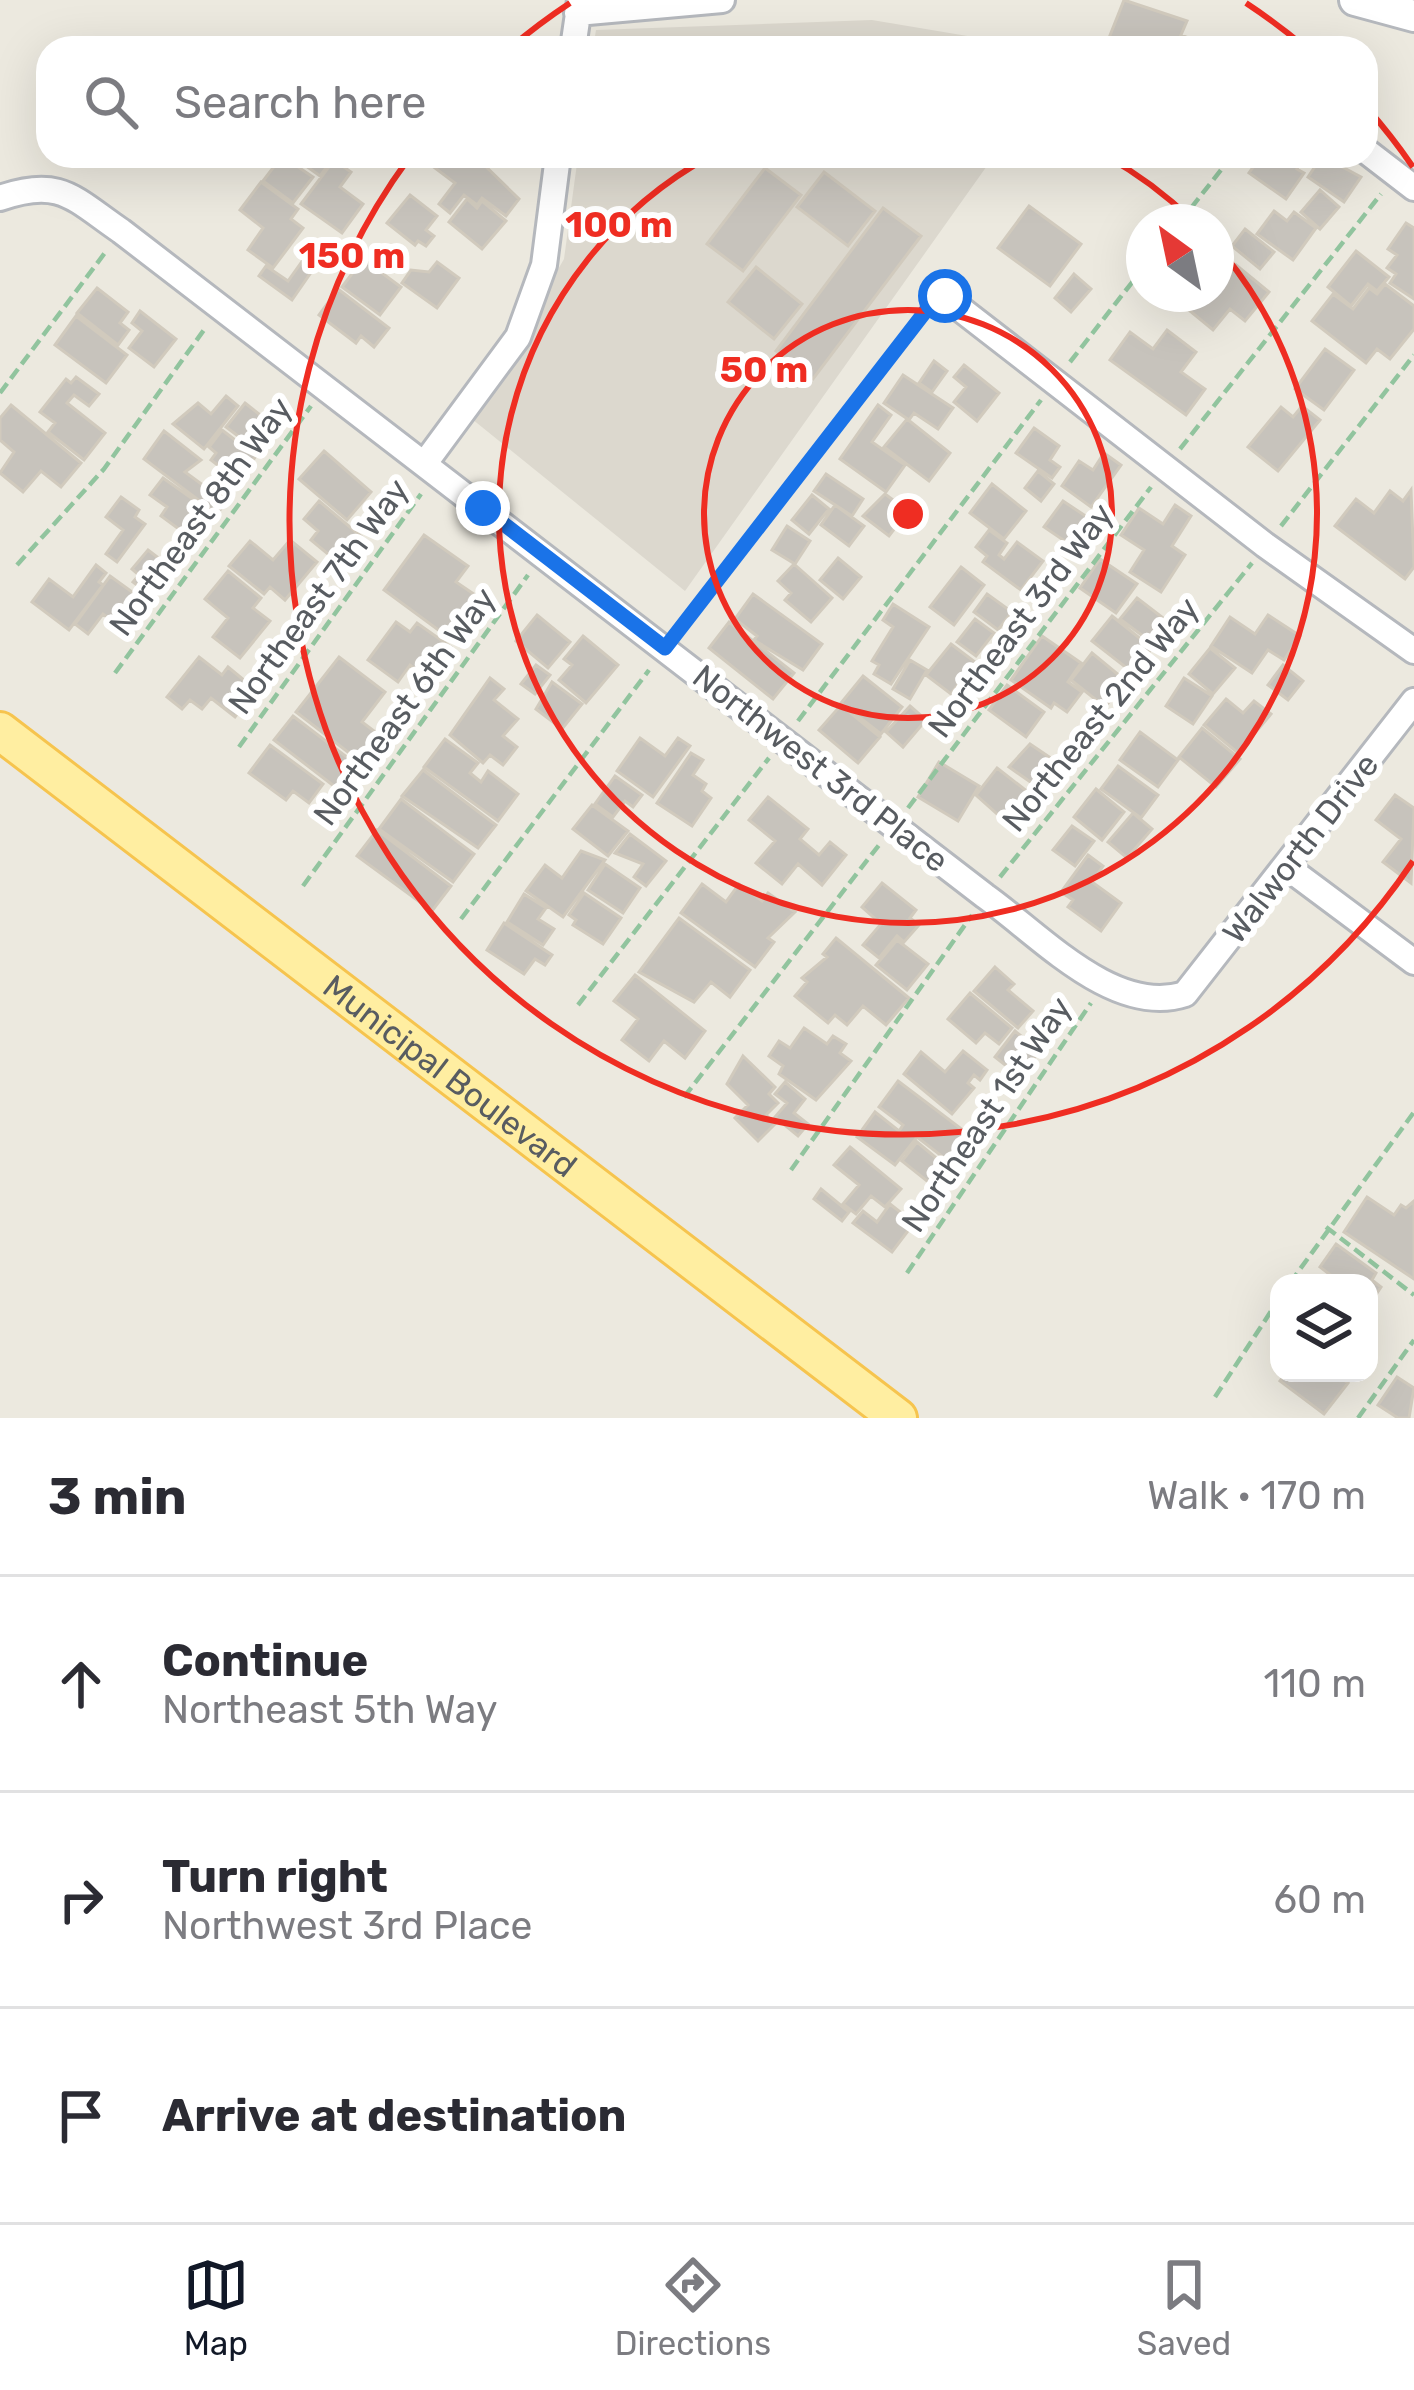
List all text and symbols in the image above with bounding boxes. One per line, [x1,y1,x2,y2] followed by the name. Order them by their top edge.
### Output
[36,36,1378,168] search box
[78,69,144,135] icon: search
[174,76,426,129] text: Search here
[565,203,673,246] text: 100 m
[1126,204,1234,312] north arrow
[299,234,405,277] text: 150 m
[918,269,972,323] route start
[720,348,808,391] text: 50 m
[101,389,300,643] street label: Northeast 8th Way
[220,471,417,721] street label: Northeast 7th Way
[456,481,510,535] route end
[887,493,929,535] centre of rings
[920,496,1121,745] street label: Northeast 3rd Way
[305,580,504,833] street label: Northeast 6th Way
[994,589,1207,839] street label: Northeast 2nd Way
[685,657,956,880] street label: Northwest 3rd Place
[1214,746,1387,951] street label: Walworth Drive
[316,967,585,1185] street label: Municipal Boulevard
[893,989,1079,1239] street label: Northeast 1st Way
[1270,1274,1378,1382] map controls
[1270,1274,1378,1382] button: layers
[48,1466,187,1527] text: 3 min
[1147,1473,1366,1519] text: Walk · 170 m
[162,1634,368,1687] text: Continue
[48,1651,114,1717] icon: ahead
[1264,1661,1366,1707] text: 110 m
[162,1687,497,1733] text: Northeast 5th Way
[162,1850,388,1903] text: Turn right
[48,1867,114,1933] icon: right
[1273,1877,1366,1923] text: 60 m
[162,1903,532,1949] text: Northwest 3rd Place
[48,2083,114,2149] icon: arrive
[162,2089,627,2142] text: Arrive at destination
[183,2252,249,2363] tab: Map
[615,2252,771,2363] tab: Directions
[1137,2252,1231,2363] tab: Saved

